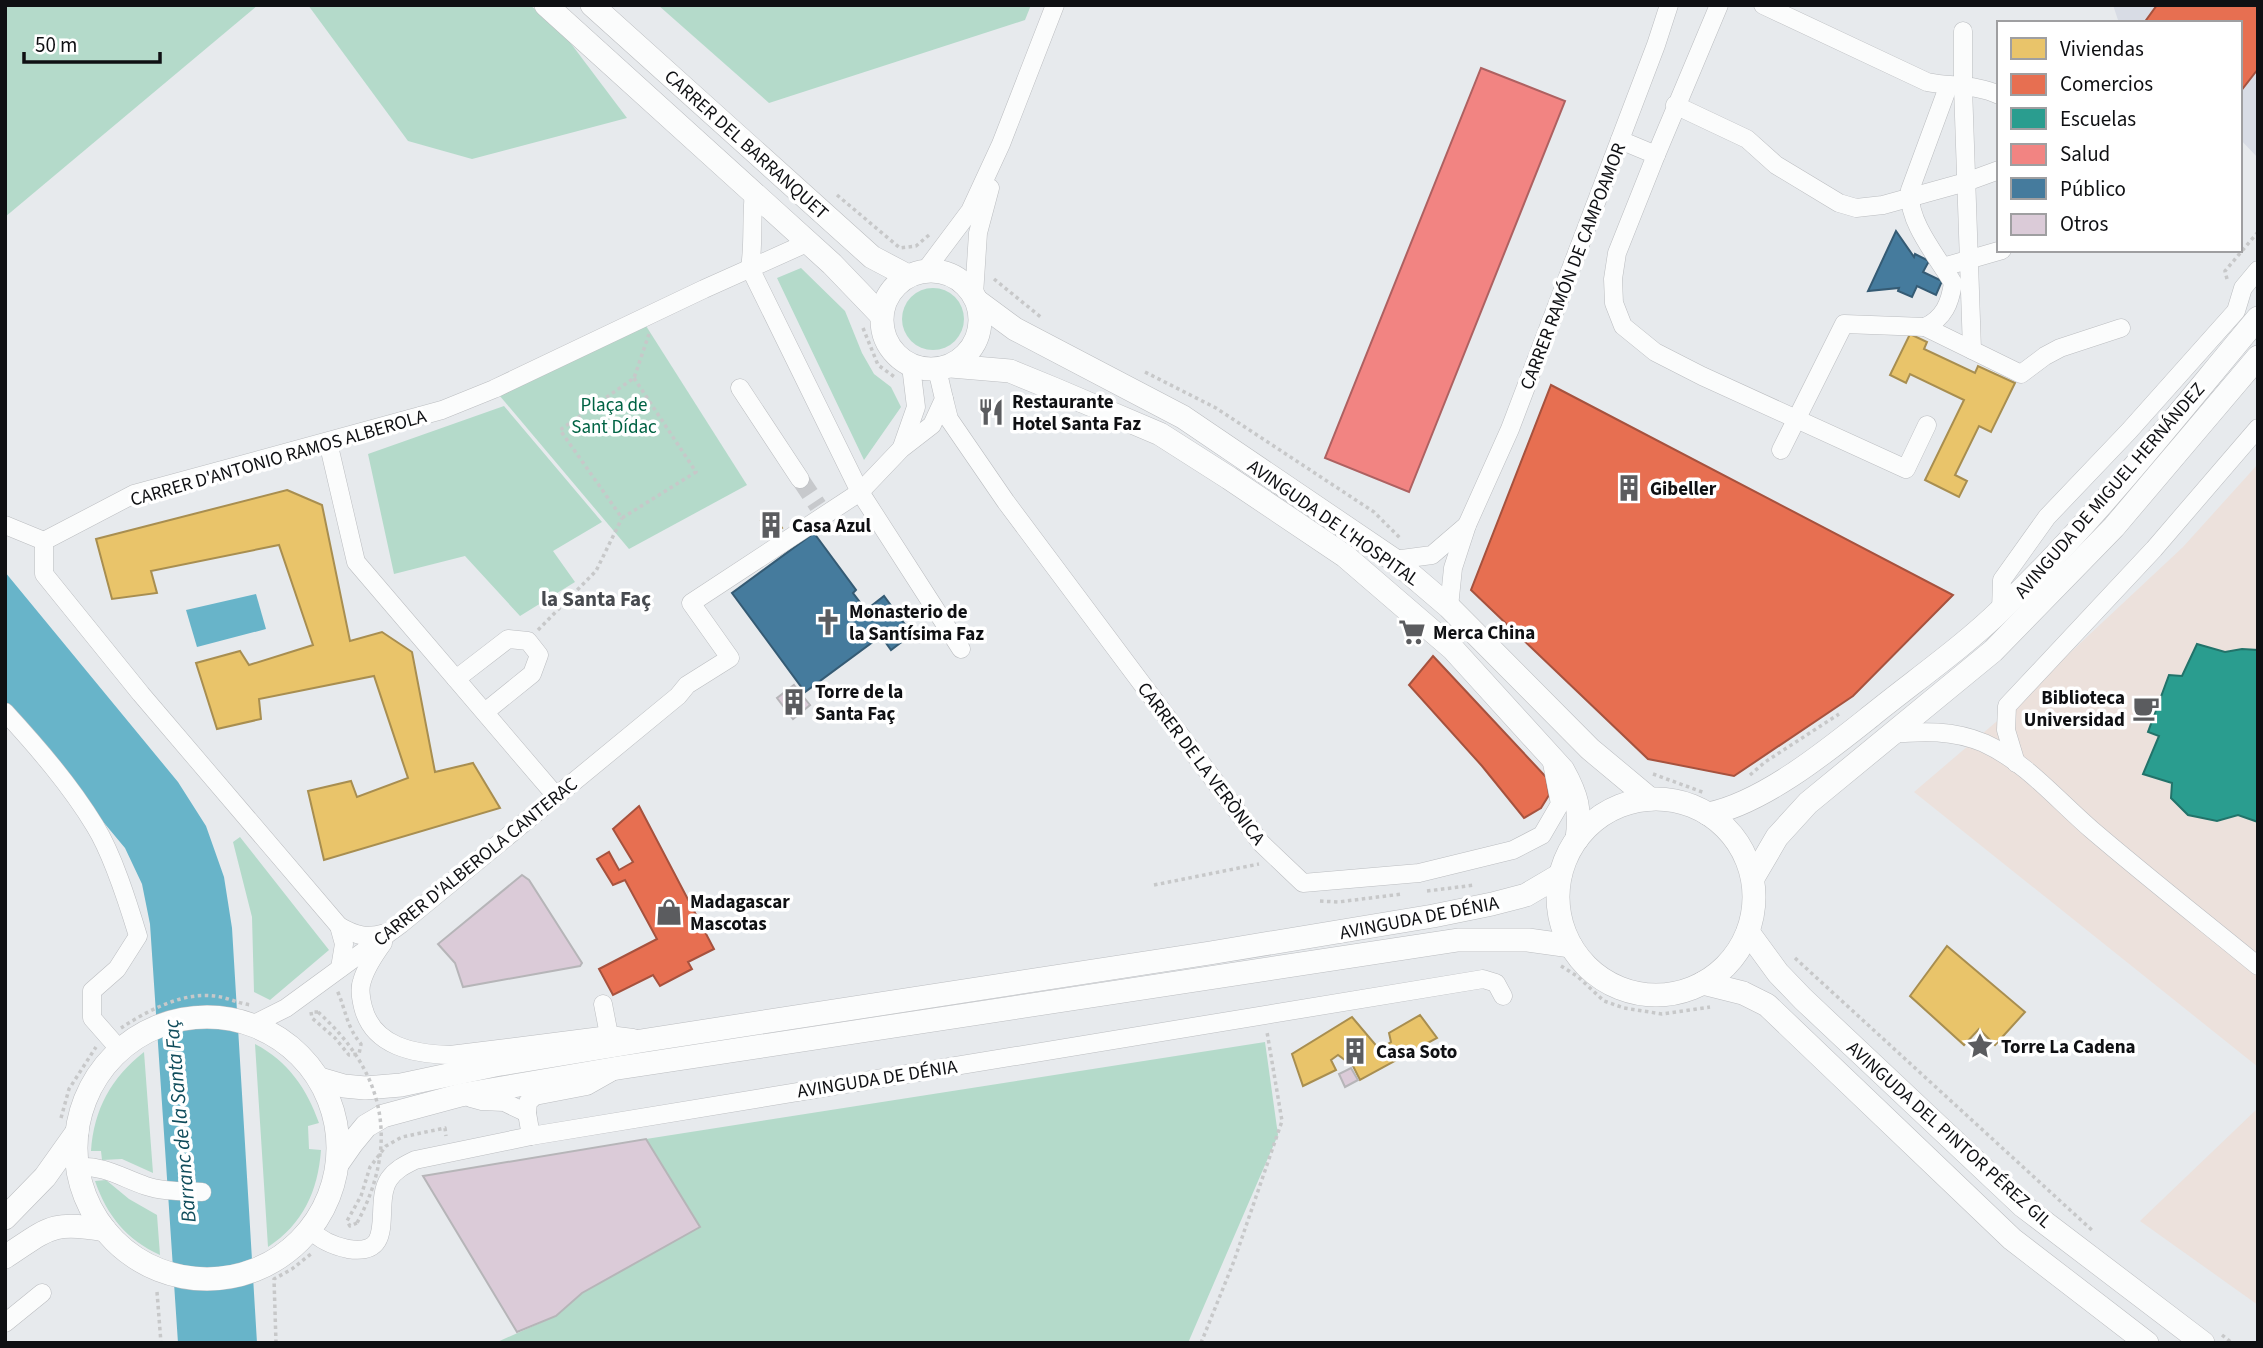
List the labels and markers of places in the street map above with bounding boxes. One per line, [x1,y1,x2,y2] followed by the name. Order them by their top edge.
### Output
[1012,389,1141,438] place label: Restaurante Hotel Santa Faz
[976,397,1006,427] restaurant icon: Restaurante Hotel Santa Faz
[1614,473,1644,503] building icon: Gibeller
[1650,476,1717,503] place label: Gibeller
[756,510,786,540] building icon: Casa Azul
[792,513,872,540] place label: Casa Azul
[849,599,984,648] place label: Monasterio de la Santísima Faz
[813,607,843,637] church icon: Monasterio de la Santísima Faz
[1397,617,1427,647] supermarket icon: Merca China
[1433,620,1535,647] place label: Merca China
[815,679,903,728] place label: Torre de la Santa Faç
[2024,685,2125,734] place label: Biblioteca Universidad
[779,687,809,717] building icon: Torre de la Santa Faç
[2131,693,2161,723] cafe icon: Biblioteca Universidad
[690,889,790,938] place label: Madagascar Mascotas
[654,897,684,927] shop icon: Madagascar Mascotas
[1965,1031,1995,1061] place icon: Torre La Cadena
[2001,1034,2136,1061] place label: Torre La Cadena
[1340,1036,1370,1066] building icon: Casa Soto
[1376,1039,1457,1066] place label: Casa Soto

